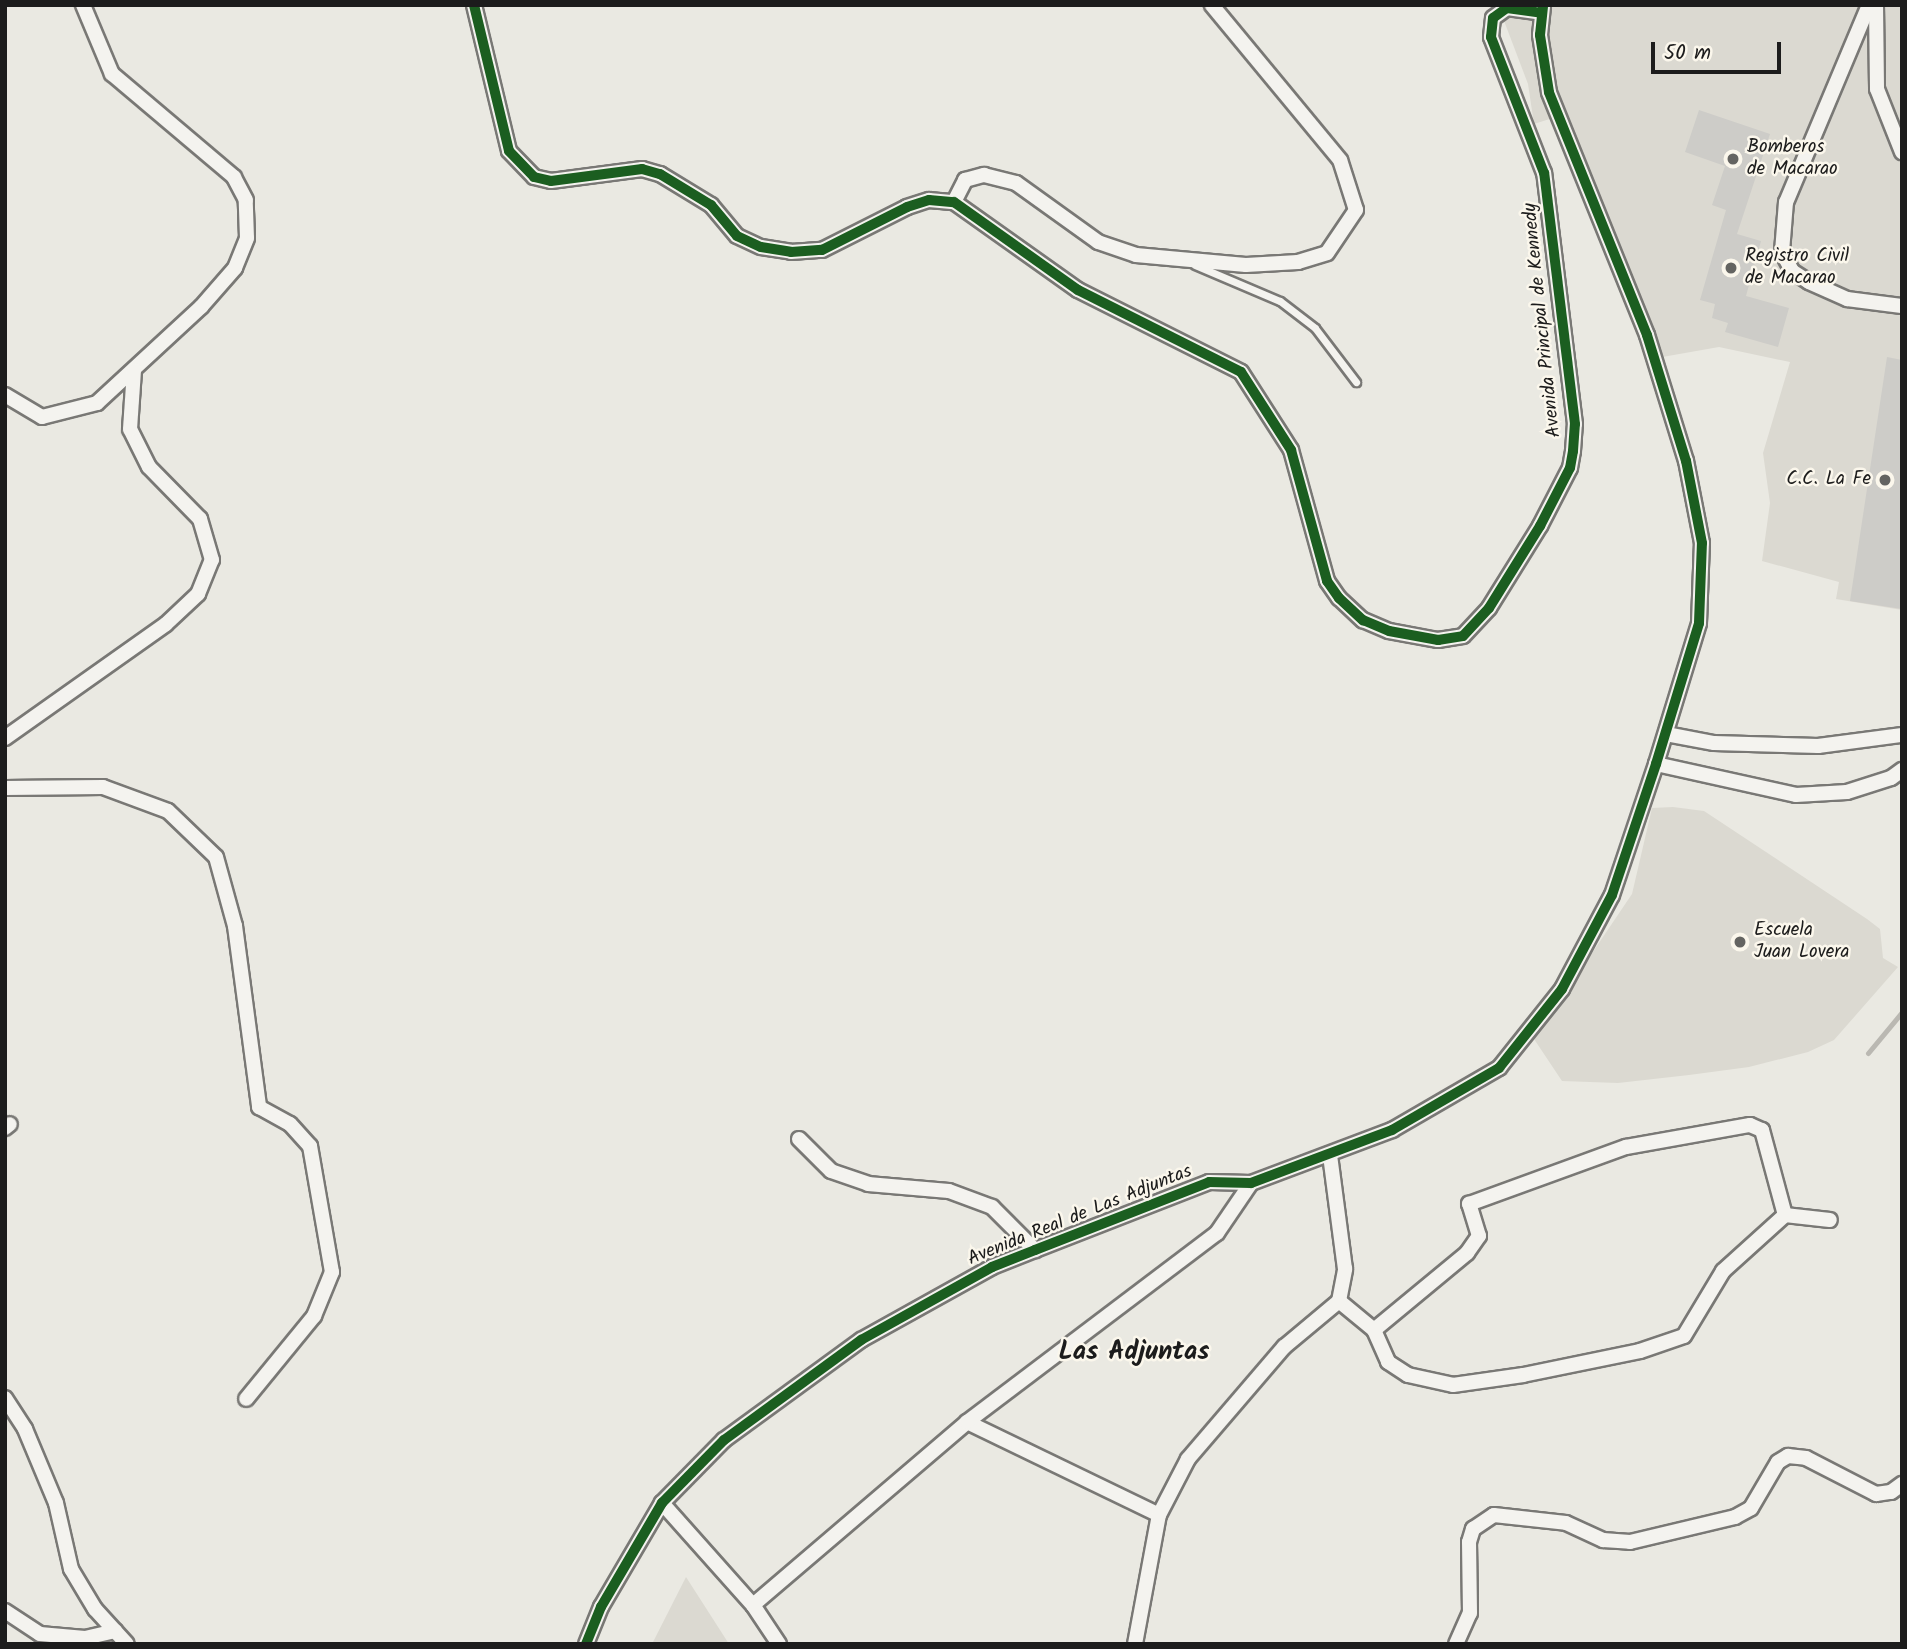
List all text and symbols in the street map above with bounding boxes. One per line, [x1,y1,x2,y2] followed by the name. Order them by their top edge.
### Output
[1655,28,1784,72] scale bar
[1664,37,1711,70] text: 50 m
[1747,137,1838,181] place label: Bomberos de Macarao
[1725,151,1741,167] marker: Bomberos de Macarao
[1519,202,1567,438] street label: Avenida Principal de Kennedy
[1745,246,1849,290] place label: Registro Civil de Macarao
[1723,260,1739,276] marker: Registro Civil de Macarao
[1786,469,1871,491] place label: C.C. La Fe
[1877,472,1893,488] marker: C.C. La Fe
[1754,920,1849,964] place label: Escuela Juan Lovera
[1732,934,1748,950] marker: Escuela Juan Lovera
[965,1161,1195,1271] street label: Avenida Real de Las Adjuntas
[1059,1337,1209,1369] district label: Las Adjuntas

